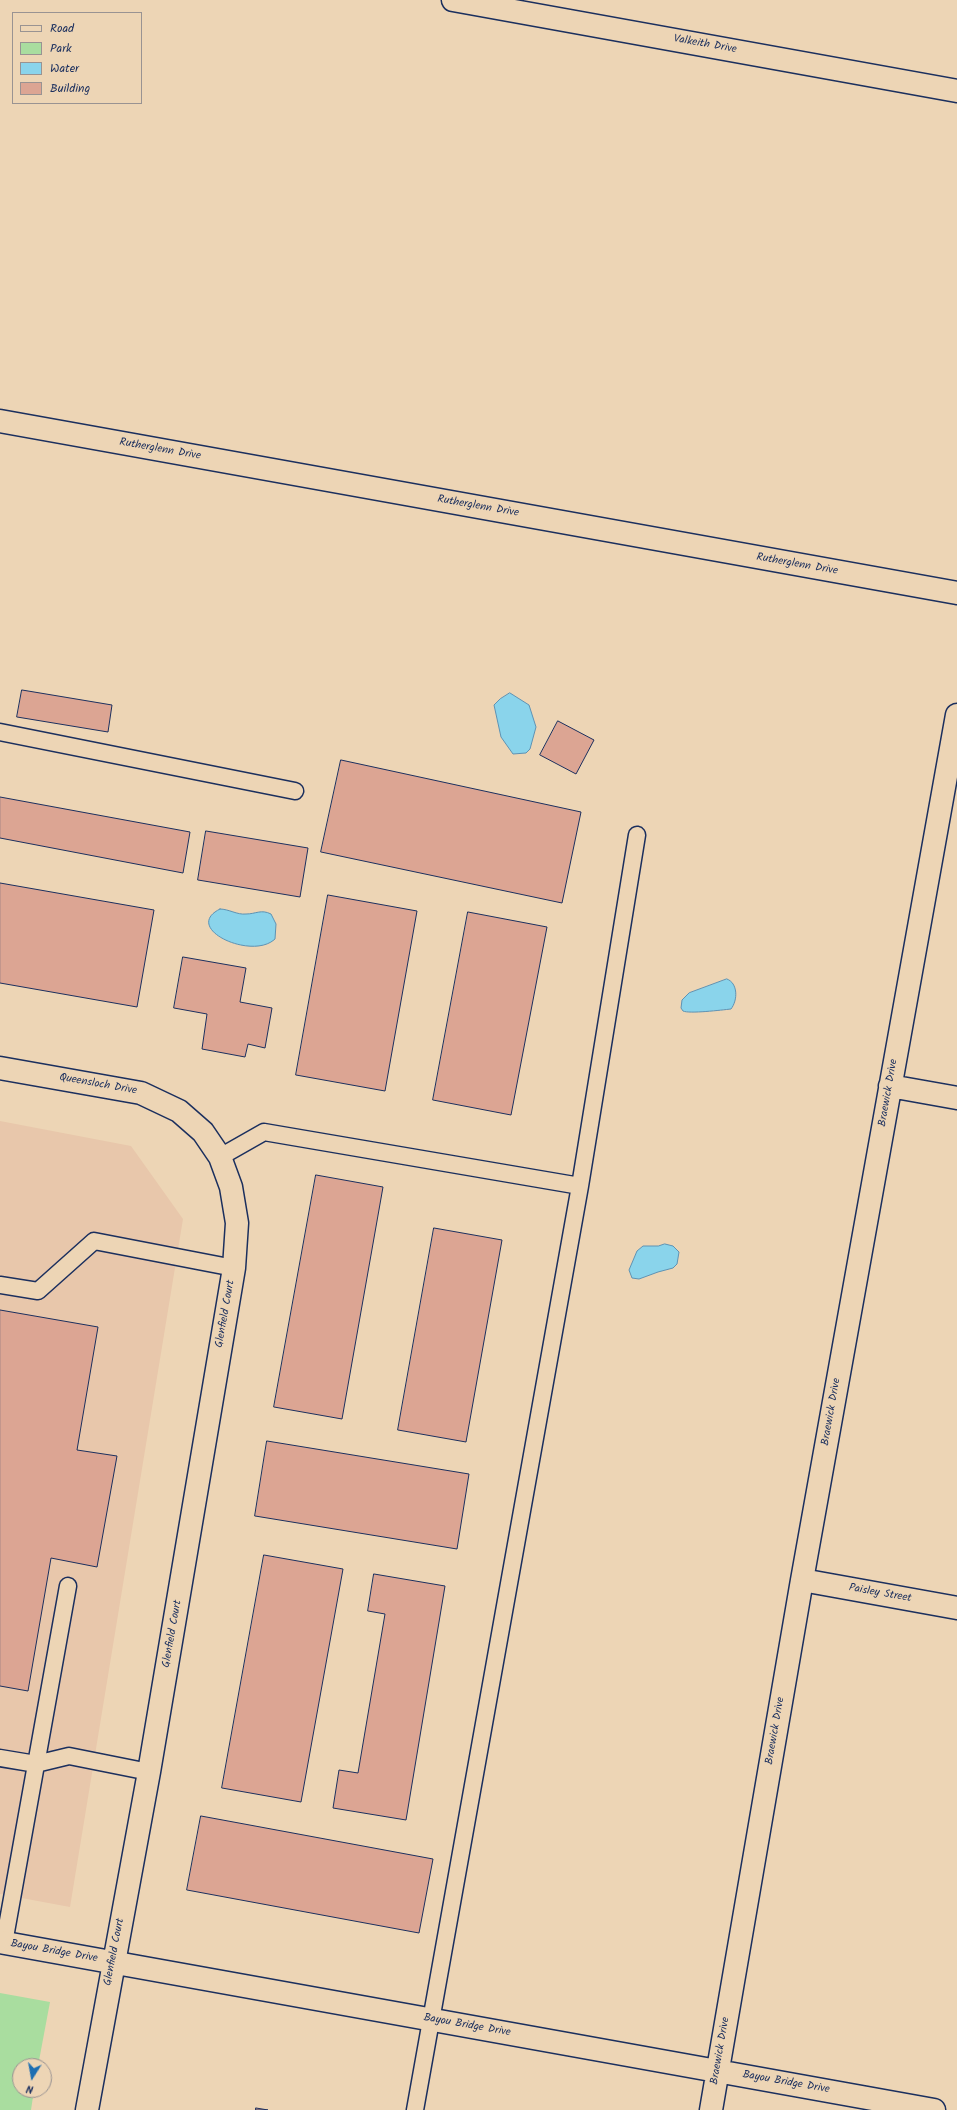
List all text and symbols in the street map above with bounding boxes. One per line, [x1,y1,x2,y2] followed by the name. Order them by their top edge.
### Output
[12,12,142,104] legend
[50,19,74,38] text: Road
[672,33,738,57] street label: Valkeith Drive
[50,39,72,58] text: Park
[50,59,79,78] text: Water
[50,79,90,98] text: Building
[118,436,202,464] street label: Rutherglenn Drive
[436,493,520,521] street label: Rutherglenn Drive
[755,551,839,579] street label: Rutherglenn Drive
[877,1058,901,1128] street label: Braewick Drive
[58,1072,138,1098] street label: Queensloch Drive
[214,1279,238,1349] street label: Glenfield Court
[820,1377,844,1447] street label: Braewick Drive
[848,1582,912,1606] street label: Paisley Street
[161,1599,185,1669] street label: Glenfield Court
[764,1696,788,1766] street label: Braewick Drive
[102,1917,128,1987] street label: Glenfield Court
[9,1938,99,1966] street label: Bayou Bridge Drive
[422,2012,512,2040] street label: Bayou Bridge Drive
[709,2016,733,2086] street label: Braewick Drive
[12,2058,52,2098] north arrow
[741,2069,831,2097] street label: Bayou Bridge Drive
[25,2079,35,2098] text: N

